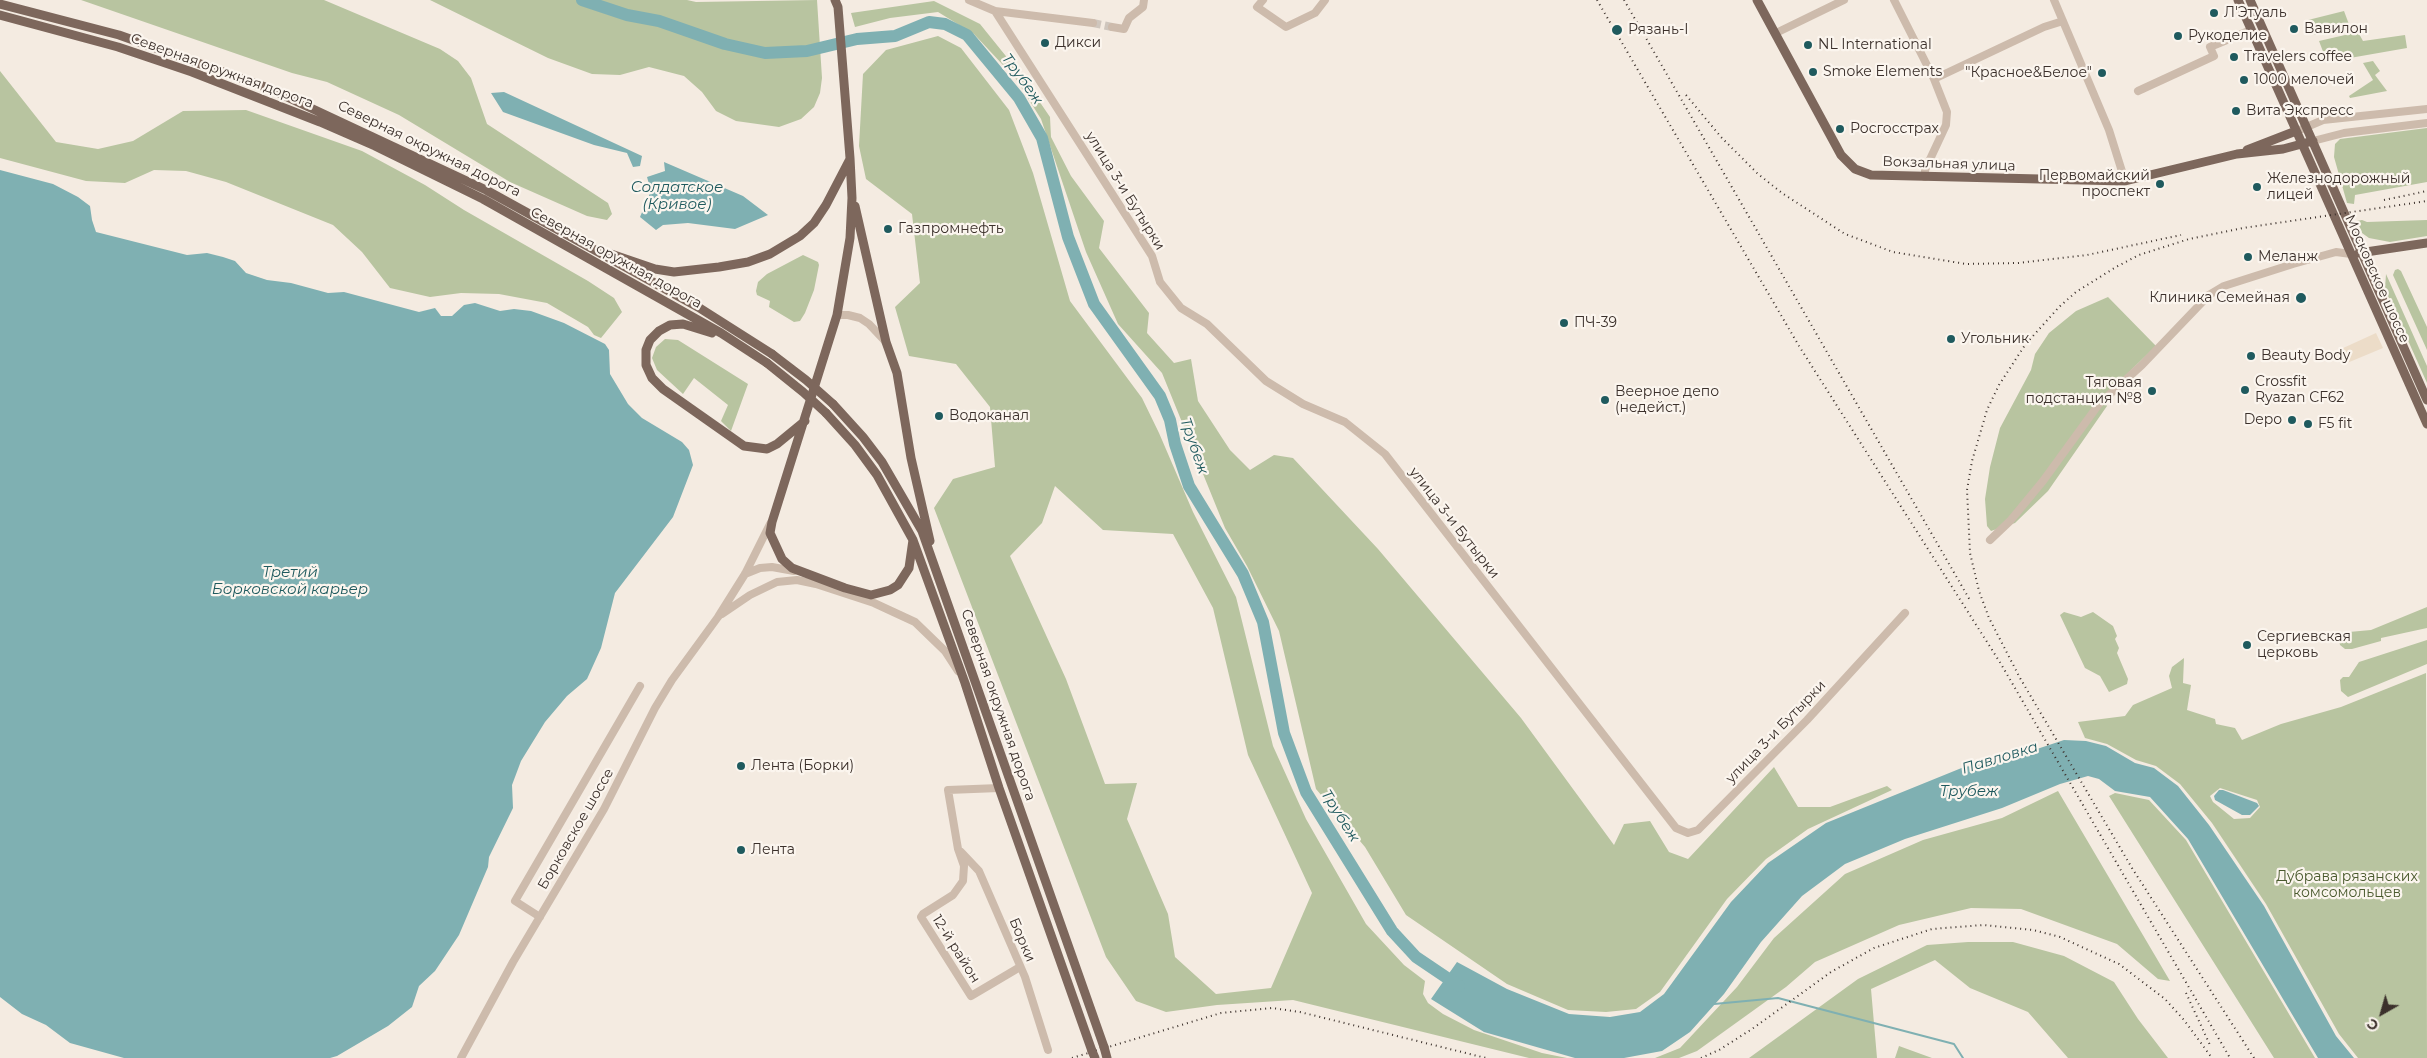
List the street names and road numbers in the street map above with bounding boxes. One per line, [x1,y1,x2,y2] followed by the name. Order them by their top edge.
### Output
[128,30,316,112] street label: Северная оружная дорога
[335,97,523,201] street label: Северная окружная дорога
[1082,129,1168,253] street label: улица 3-и Бутырки
[1882,153,2016,175] street label: Вокзальная улица
[527,204,705,312] street label: Северная оружная дорога
[2341,212,2413,346] street label: Московское шоссе
[1405,464,1503,582] street label: улица 3-и Бутырки
[957,607,1039,803] street label: Северная окружная дорога
[1722,677,1830,787] street label: улица 3-и Бутырки
[534,765,618,893] street label: Борковское шоссе
[928,912,984,986] street label: 12-й район
[1005,915,1039,965] street label: Борки

